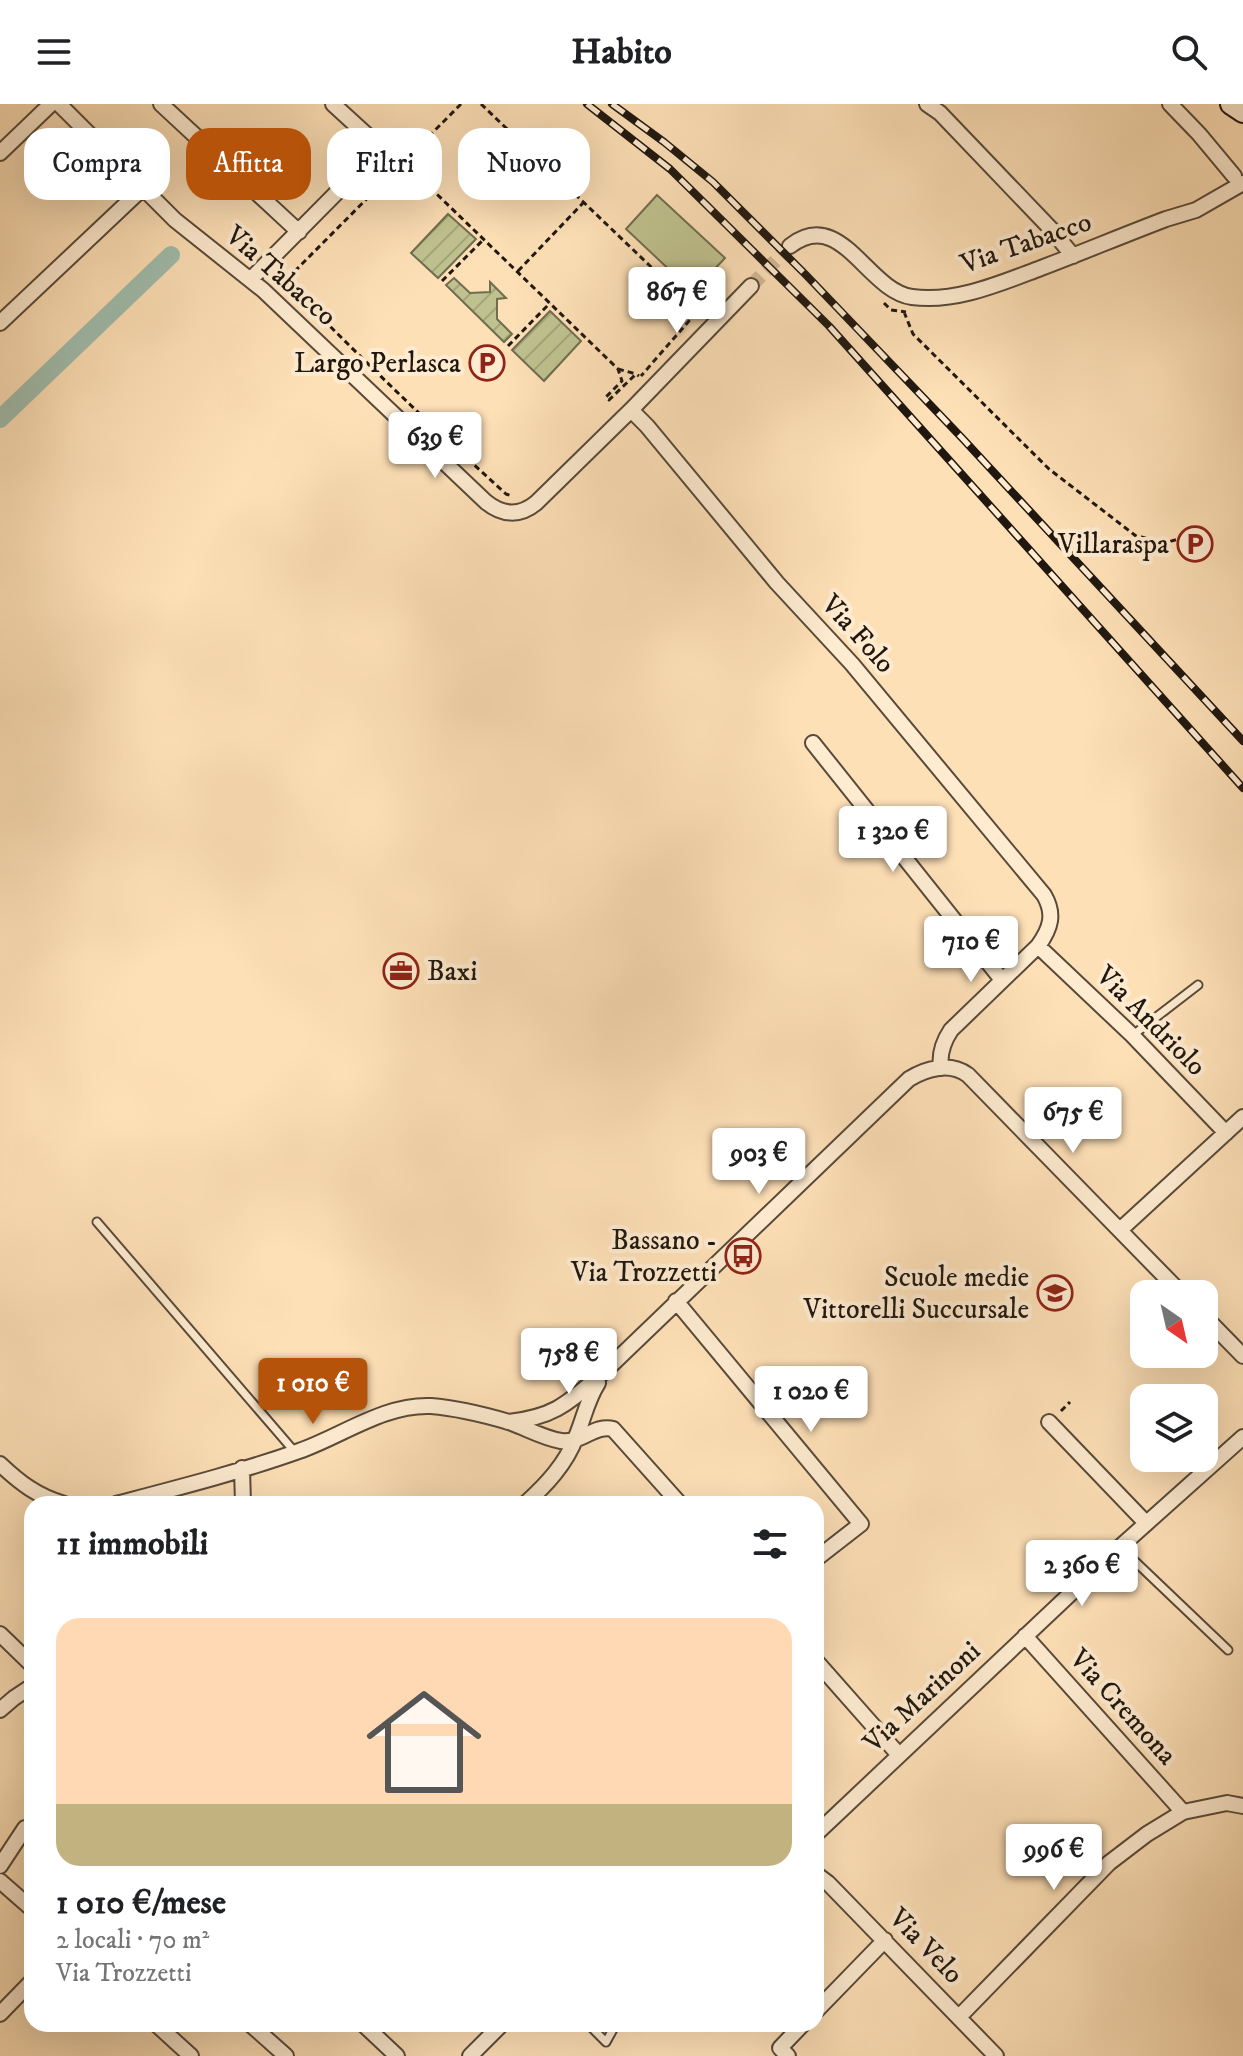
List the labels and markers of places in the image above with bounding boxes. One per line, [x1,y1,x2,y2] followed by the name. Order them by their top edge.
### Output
[621,267,733,335] pin: 867 €
[468,344,506,382] parking icon: Largo Perlasca
[294,346,461,381] place label: Largo Perlasca
[379,412,491,480] pin: 639 €
[1176,525,1214,563] parking icon: Villaraspa
[1057,527,1169,562] place label: Villaraspa
[819,806,967,874] pin: 1 320 €
[915,916,1027,984] pin: 710 €
[382,952,420,990] office icon: Baxi
[427,954,478,989] place label: Baxi
[1017,1087,1129,1155] pin: 675 €
[703,1128,815,1196] pin: 903 €
[570,1223,717,1290] place label: Bassano - Via Trozzetti
[724,1237,762,1275] bus stop icon: Bassano - Via Trozzetti
[802,1260,1029,1327] place label: Scuole medie Vittorelli Succursale
[1036,1274,1074,1312] school or university icon: Scuole medie Vittorelli Succursale
[513,1328,625,1396] pin: 758 €
[239,1358,387,1426] pin: 1 010 €
[737,1366,885,1434] pin: 1 020 €
[1008,1540,1156,1608] pin: 2 360 €
[998,1824,1110,1892] pin: 996 €

